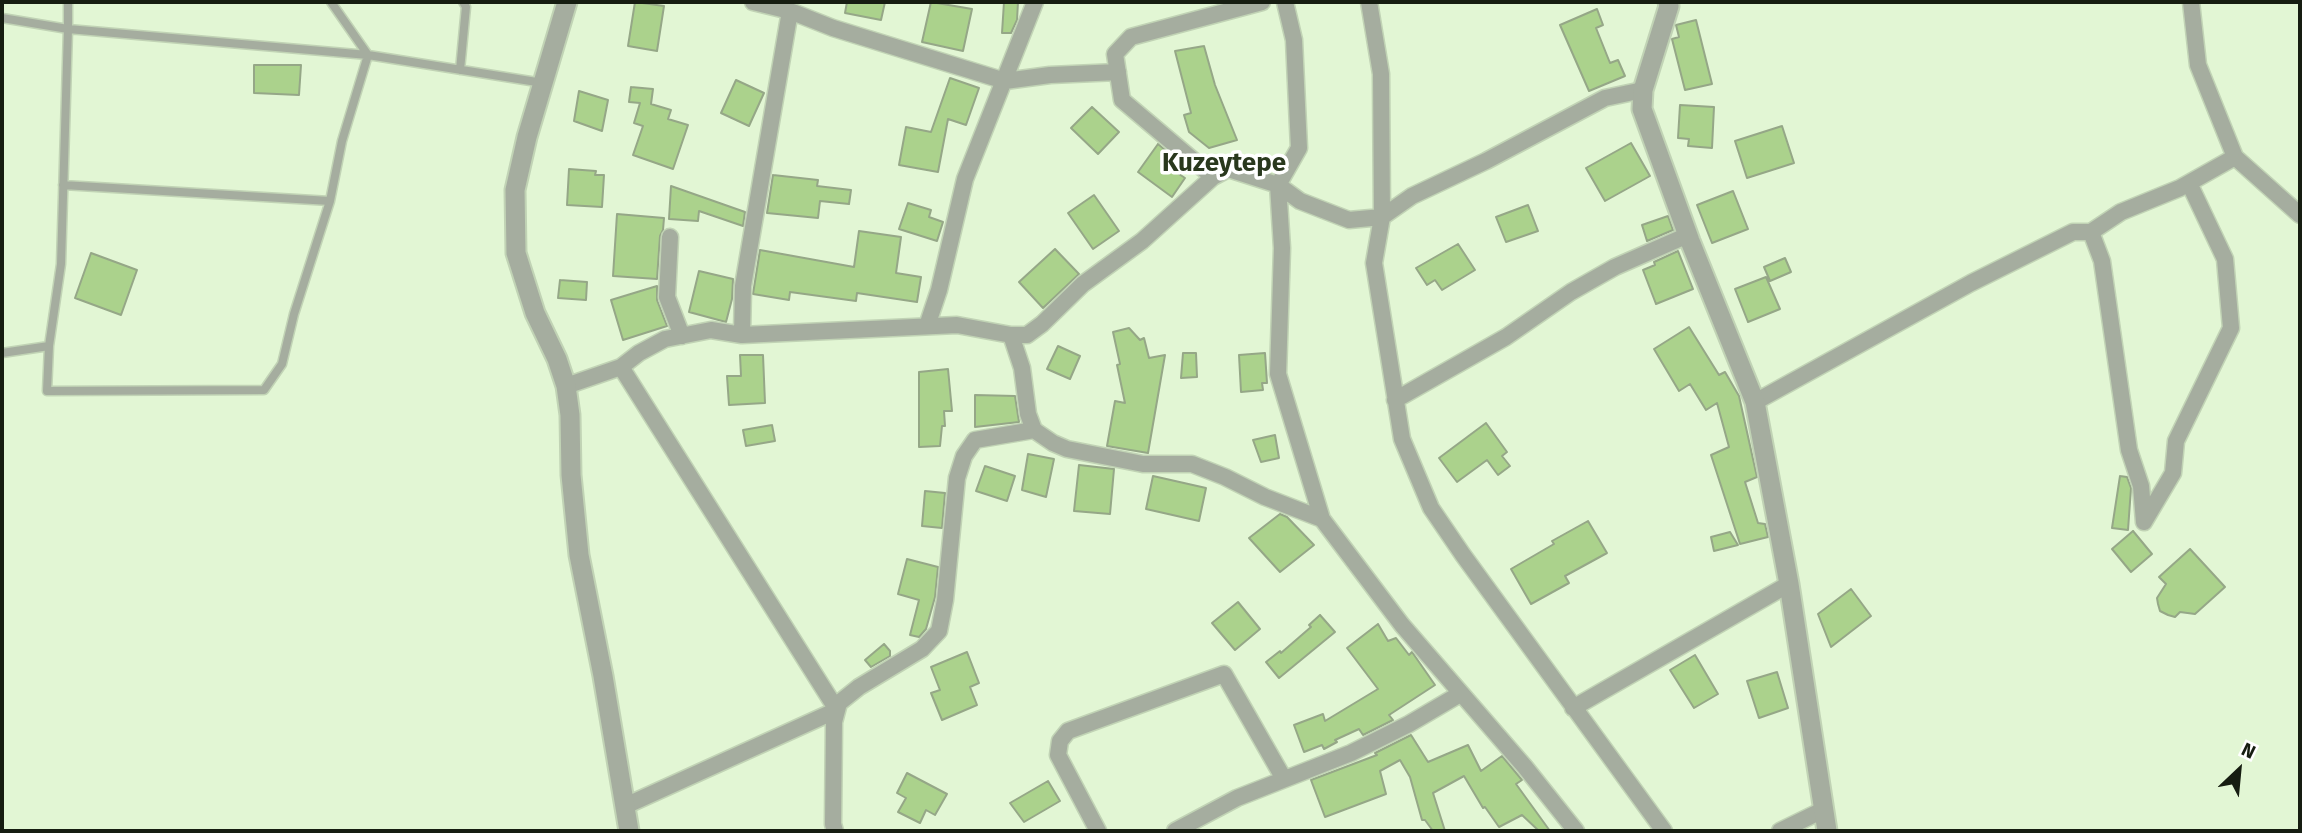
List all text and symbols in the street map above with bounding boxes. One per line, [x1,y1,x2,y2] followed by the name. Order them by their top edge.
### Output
[1162,148,1286,180] district label: Kuzeytepe
[2204,735,2274,805] north arrow
[2238,738,2259,764] text: N

